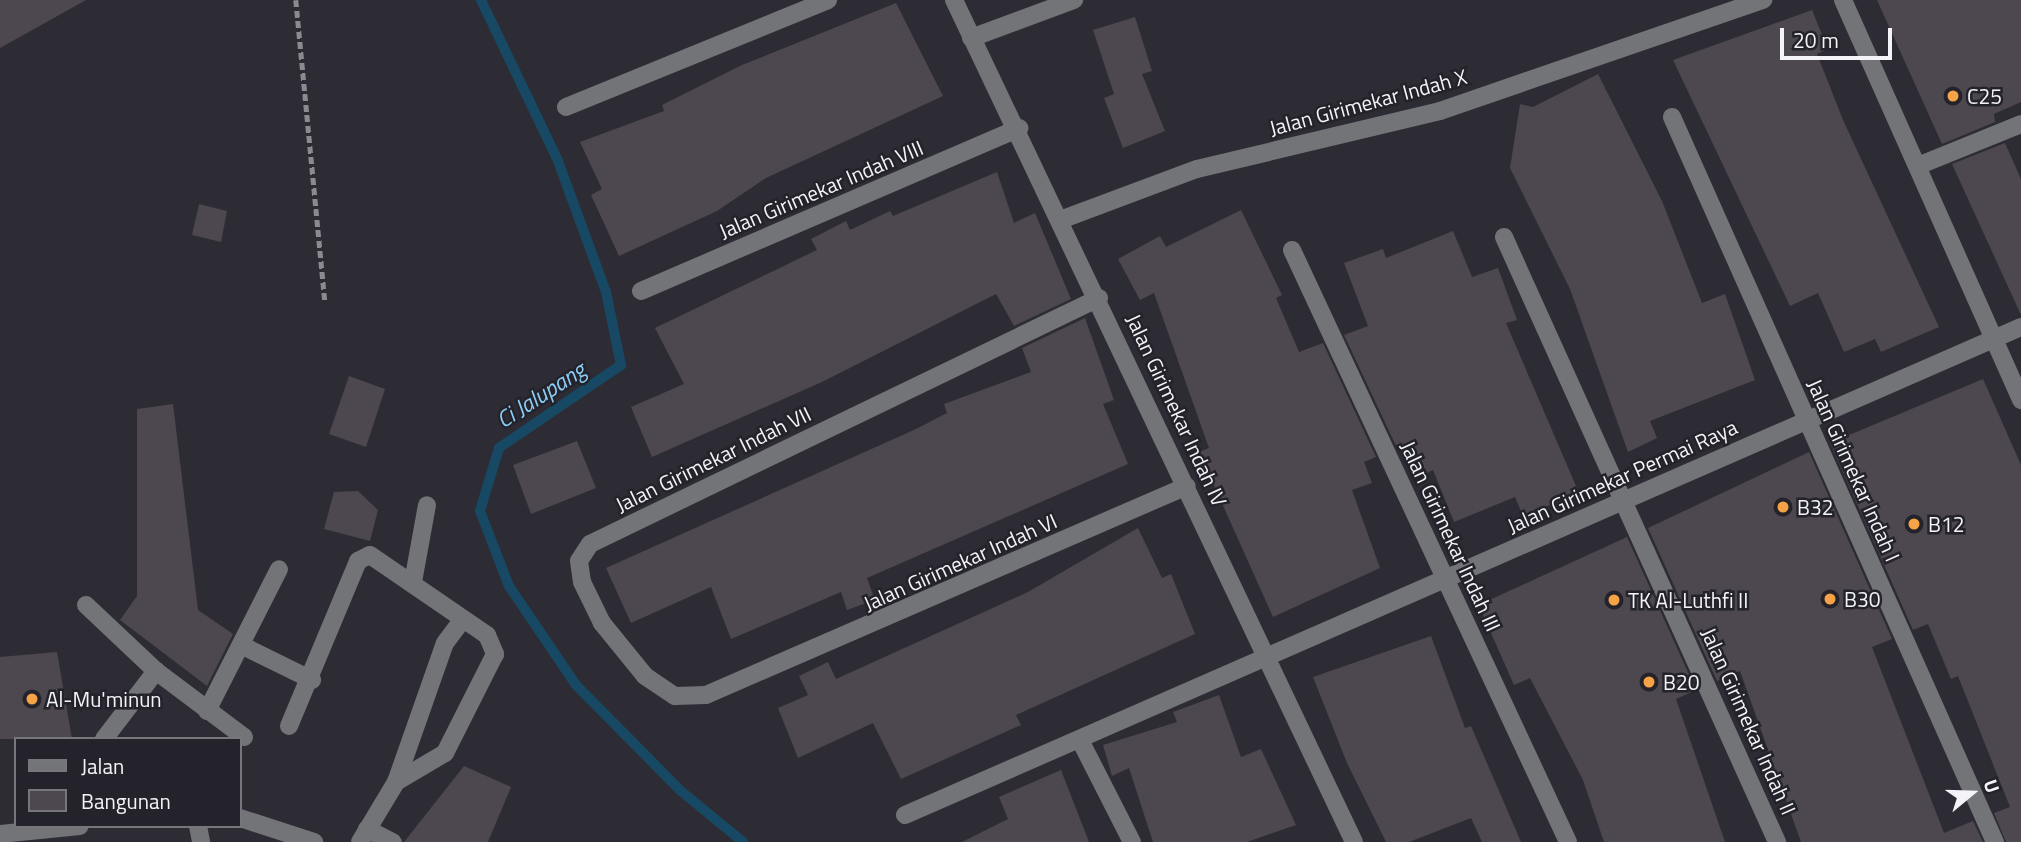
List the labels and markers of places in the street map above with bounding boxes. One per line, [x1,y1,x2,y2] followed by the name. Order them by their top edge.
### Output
[1967,83,2002,109] place label: C25
[1945,88,1961,104] marker: C25
[1797,494,1833,520] place label: B32
[1775,499,1791,515] marker: B32
[1928,511,1964,537] place label: B12
[1906,516,1922,532] marker: B12
[1844,586,1880,612] place label: B30
[1628,587,1748,613] place label: TK Al-Luthfi II
[1822,591,1838,607] marker: B30
[1606,592,1622,608] marker: TK Al-Luthfi II
[1663,669,1699,695] place label: B20
[1641,674,1657,690] marker: B20
[46,686,162,712] place label: Al-Mu'minun
[24,691,40,707] marker: Al-Mu'minun

